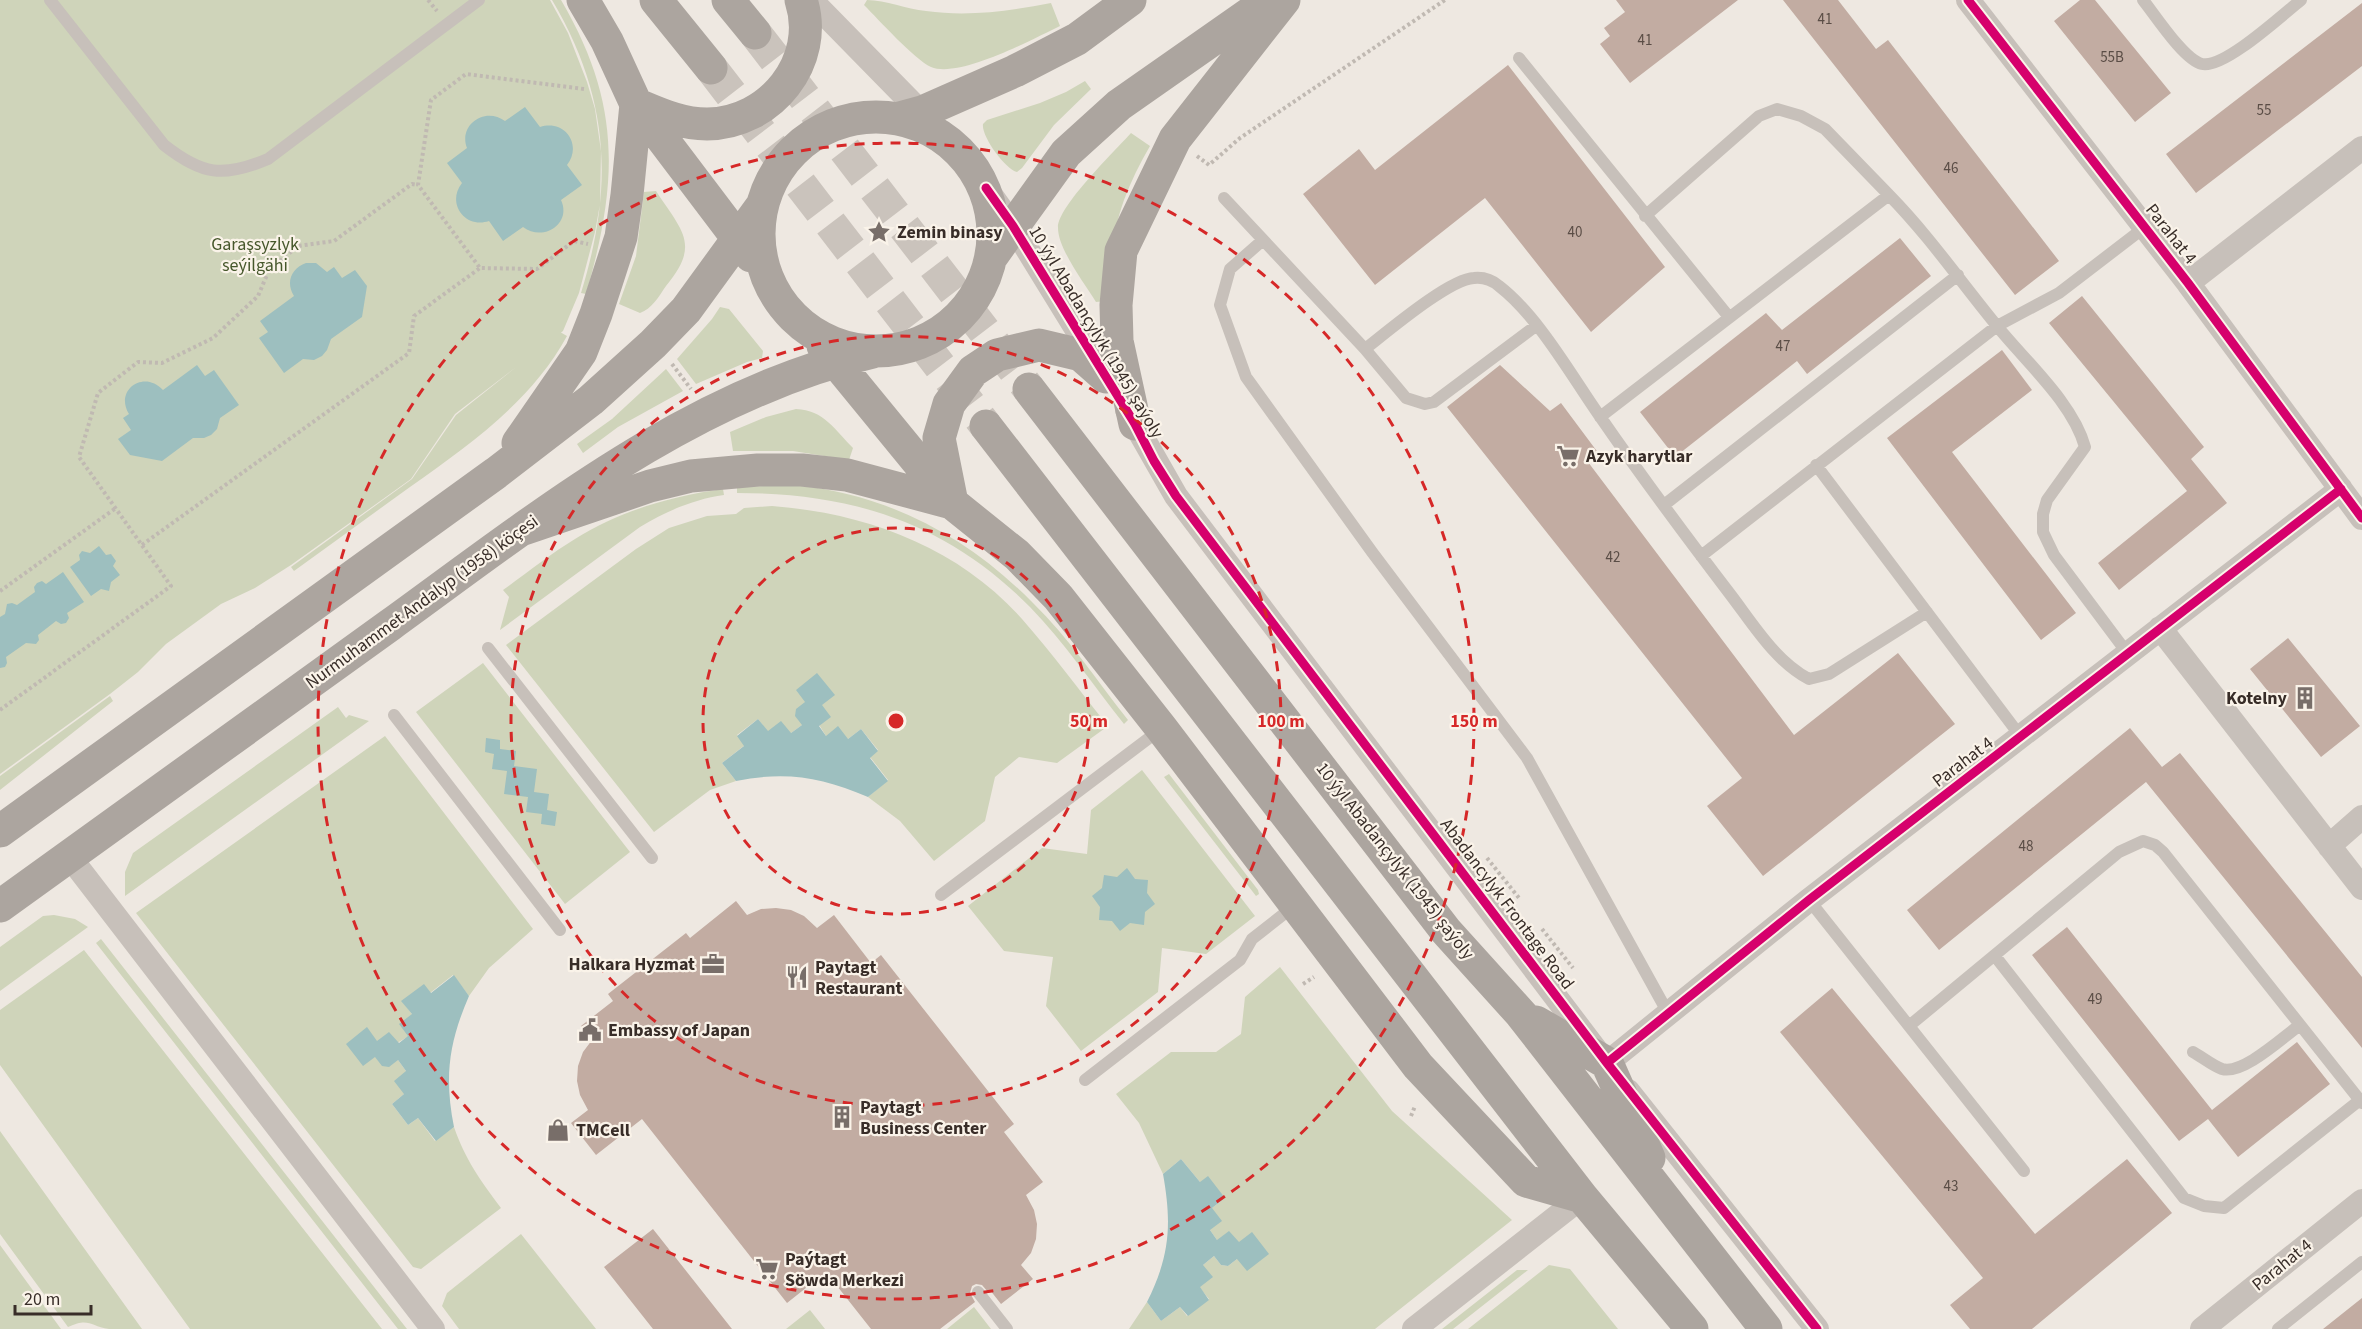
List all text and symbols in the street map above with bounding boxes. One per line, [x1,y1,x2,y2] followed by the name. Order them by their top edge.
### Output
[1818,9,1832,30] house number: 41
[1638,30,1652,51] house number: 41
[2100,47,2124,68] house number: 55B
[2257,100,2271,121] house number: 55
[1944,158,1958,179] house number: 46
[2139,198,2203,270] street label: Parahat 4
[866,219,892,245] place icon: Zemin binasy
[897,220,1003,245] place label: Zemin binasy
[1022,221,1170,444] street label: 10 ýyl Abadançylyk (1945) şaýoly
[1568,222,1582,243] house number: 40
[211,232,299,278] park label: Garaşsyzlyk seýilgähi
[1776,336,1790,357] house number: 47
[1555,443,1581,469] supermarket icon: Azyk harytlar
[1585,444,1693,469] place label: Azyk harytlar
[301,509,543,695] street label: Nurmuhammet Andalyp (1958) köçesi
[1606,547,1620,568] house number: 42
[2292,685,2318,711] building icon: Kotelny
[2226,686,2288,711] place label: Kotelny
[1070,709,1108,734] text: 50 m
[1257,709,1305,734] text: 100 m
[1450,709,1498,734] text: 150 m
[886,711,906,731] centre of rings
[1927,731,1999,793] street label: Parahat 4
[1310,757,1480,965] street label: 10 ýyl Abadançylyk (1945) şaýoly
[1434,813,1580,995] street label: Abadancylyk Frontage Road
[2019,836,2033,857] house number: 48
[700,951,726,977] office icon: Halkara Hyzmat
[569,952,695,977] place label: Halkara Hyzmat
[815,955,902,1001] place label: Paytagt Restaurant
[784,964,810,990] restaurant icon: Paytagt Restaurant
[2088,989,2102,1010] house number: 49
[577,1017,603,1043] public building icon: Embassy of Japan
[608,1018,750,1043] place label: Embassy of Japan
[860,1095,987,1141] place label: Paytagt Business Center
[829,1104,855,1130] building icon: Paytagt Business Center
[545,1117,571,1143] shop icon: TMCell
[576,1118,630,1143] place label: TMCell
[1944,1176,1958,1197] house number: 43
[2247,1233,2317,1297] street label: Parahat 4
[785,1247,904,1293] place label: Paýtagt Söwda Merkezi
[754,1256,780,1282] supermarket icon: Paýtagt Söwda Merkezi
[15,1278,92,1316] scale bar
[24,1287,60,1312] text: 20 m

